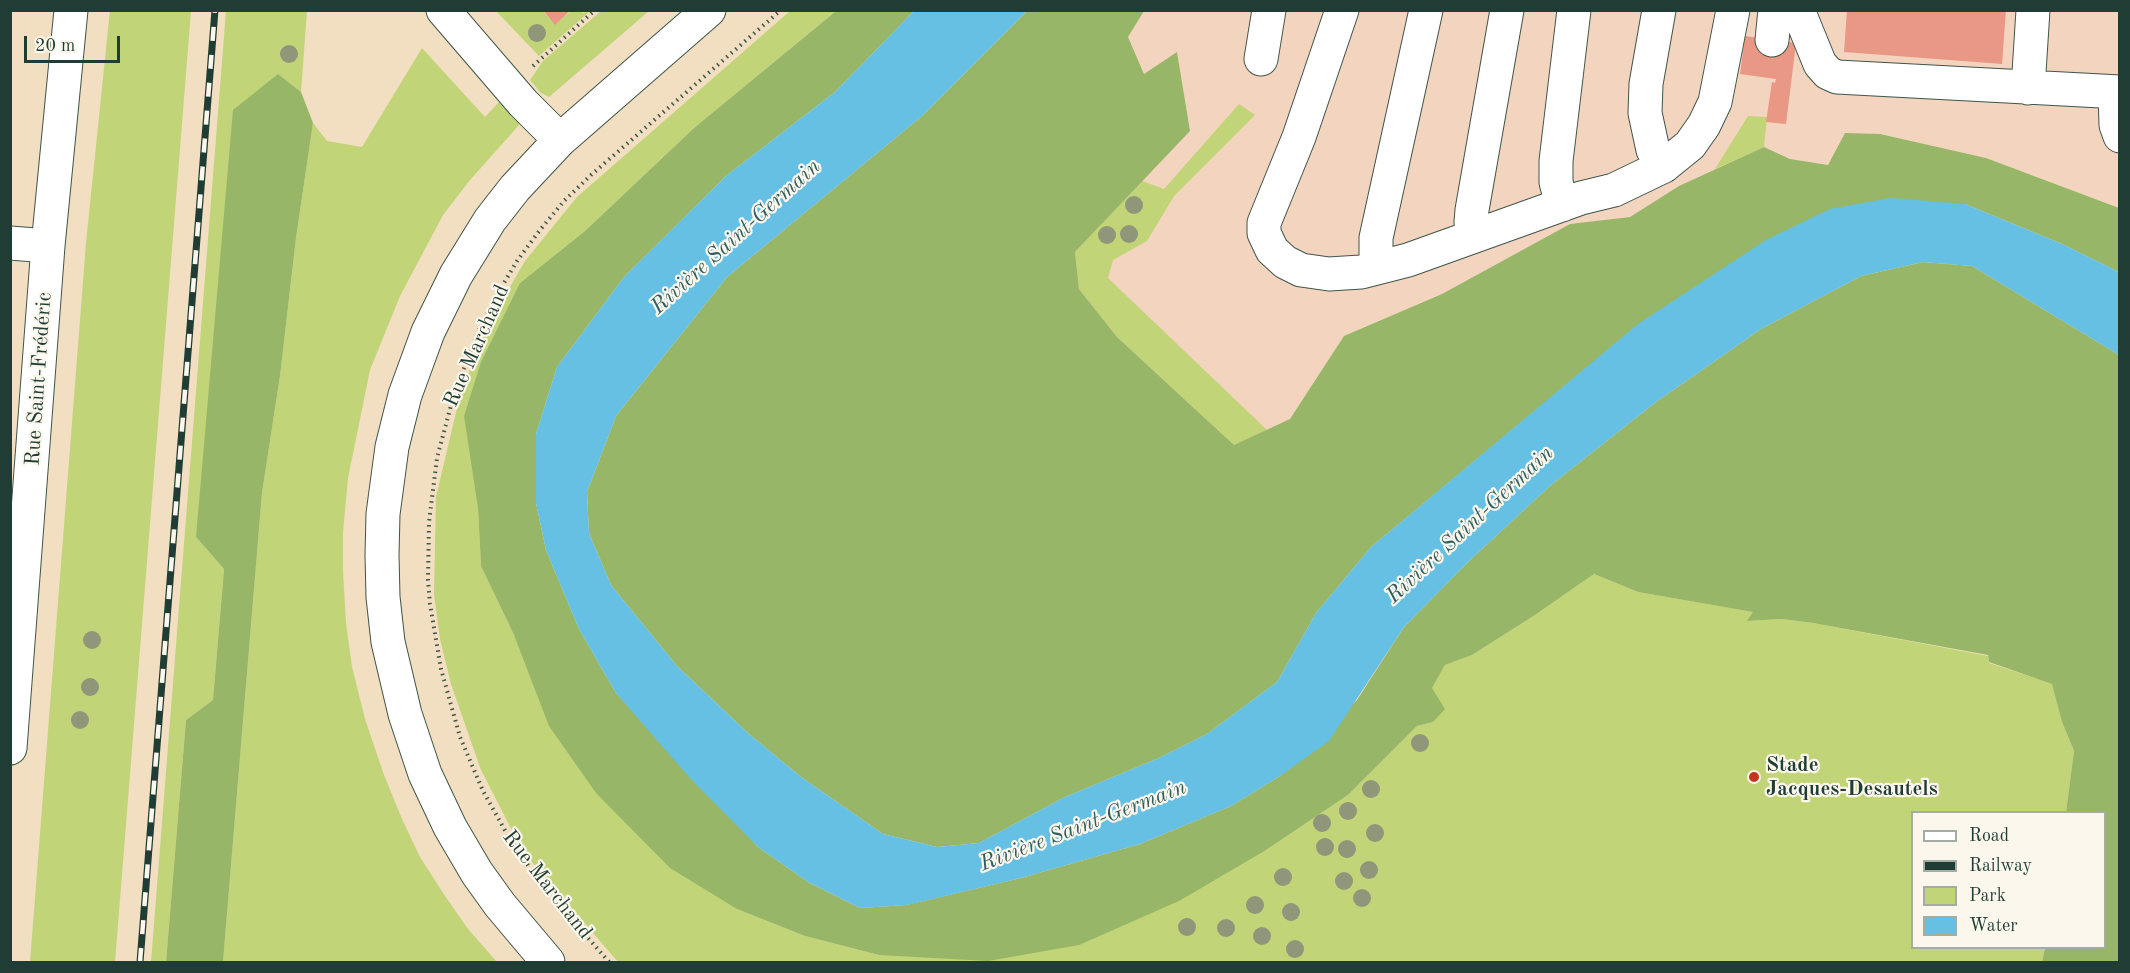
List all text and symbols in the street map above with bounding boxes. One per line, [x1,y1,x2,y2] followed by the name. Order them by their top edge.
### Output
[27,24,123,62] scale bar
[35,37,75,55] text: 20 m
[646,154,826,320] water label: Rivière Saint-Germain
[439,281,515,411] street label: Rue Marchand
[20,291,58,467] street label: Rue Saint-Frédéric
[1381,441,1559,609] water label: Rivière Saint-Germain
[1766,752,1938,802] place label: Stade Jacques-Desautels
[1747,770,1761,784] marker: Stade Jacques-Desautels
[976,774,1190,878] water label: Rivière Saint-Germain
[1911,811,2106,949] legend
[497,825,597,945] street label: Rue Marchand
[1969,827,2009,845] text: Road
[1969,857,2032,875] text: Railway
[1969,887,2006,905] text: Park
[1969,917,2018,935] text: Water

